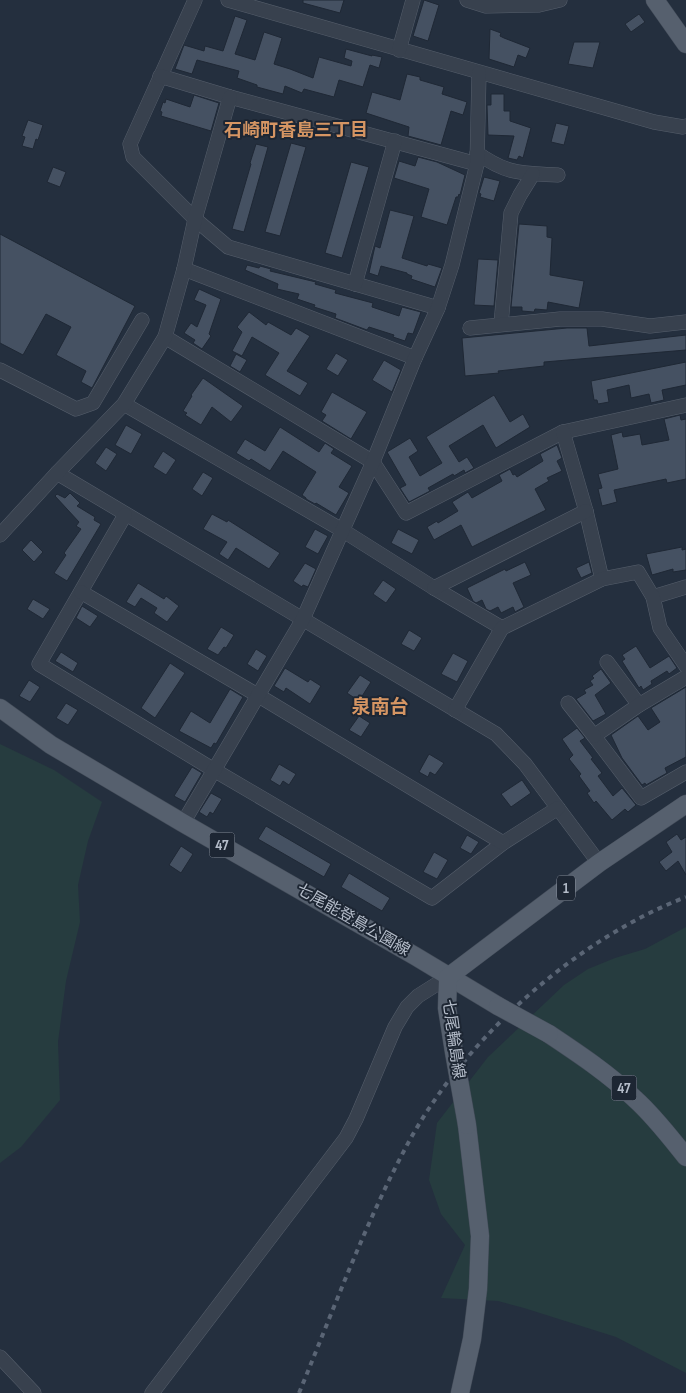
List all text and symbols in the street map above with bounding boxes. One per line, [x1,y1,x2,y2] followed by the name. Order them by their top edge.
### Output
[224,120,368,141] district label: 石崎町香島三丁目
[351,696,409,719] district label: 泉南台
[210,832,234,858] road number: 47
[557,876,575,900] road number: 1
[293,880,413,960] street label: 七尾能登島公園線
[438,998,468,1080] street label: 七尾輪島線
[612,1076,636,1100] road number: 47

